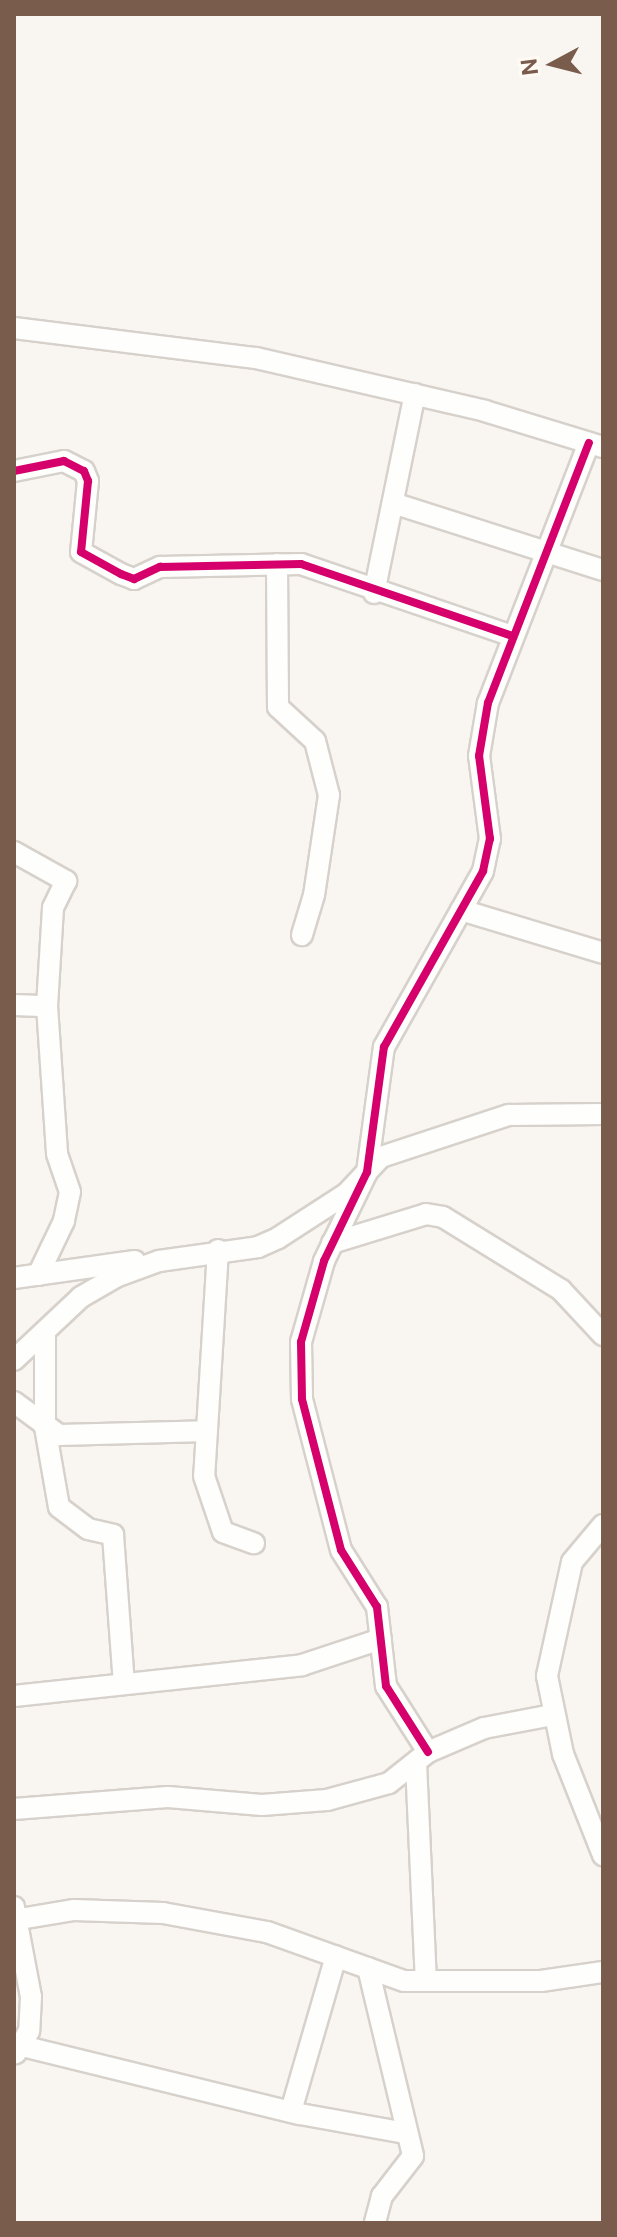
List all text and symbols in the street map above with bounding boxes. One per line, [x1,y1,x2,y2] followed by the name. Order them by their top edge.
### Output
[513,24,593,104] north arrow
[515,57,543,77] text: N

